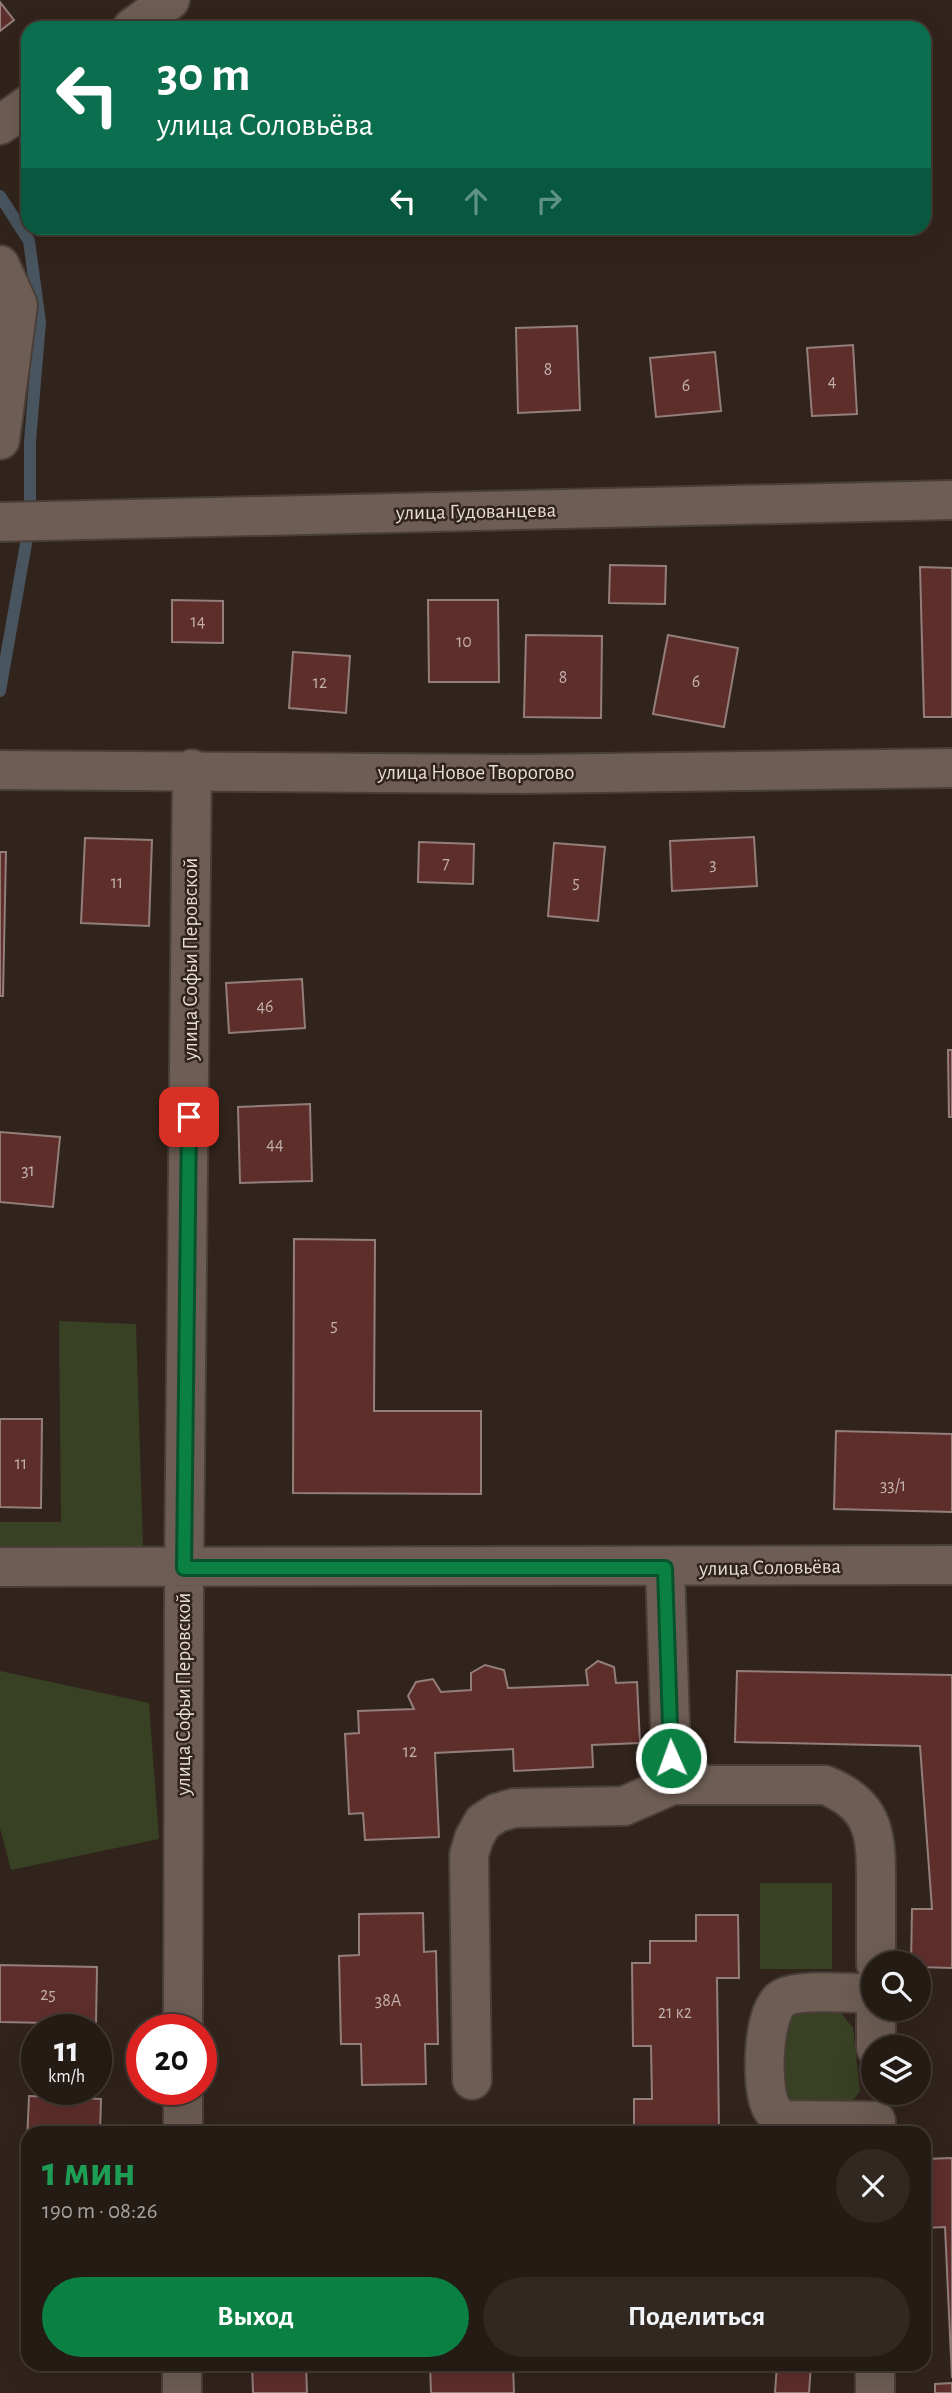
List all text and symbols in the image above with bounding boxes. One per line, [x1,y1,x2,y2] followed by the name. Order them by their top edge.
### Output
[42,49,133,140] icon: left
[157,51,251,100] text: 30 m
[157,109,373,141] text: улица Соловьёва
[384,182,422,220] icon: left
[457,182,495,220] icon: ahead
[530,182,568,220] icon: right
[544,361,552,379] house number: 8
[828,373,837,391] house number: 4
[682,377,690,395] house number: 6
[395,500,557,523] street label: улица Гудованцева
[191,613,206,631] house number: 14
[456,633,472,651] house number: 10
[559,669,567,687] house number: 8
[692,673,700,691] house number: 6
[313,674,327,692] house number: 12
[377,762,574,783] street label: улица Новое Творогово
[442,855,450,873] house number: 7
[709,856,717,874] house number: 3
[180,858,201,1061] street label: улица Софьи Перовской
[111,874,123,892] house number: 11
[572,874,580,892] house number: 5
[256,998,274,1016] house number: 46
[159,1087,219,1147] pin
[170,1098,208,1136] icon: arrive
[266,1136,284,1154] house number: 44
[21,1162,35,1180] house number: 31
[330,1317,338,1335] house number: 5
[15,1455,27,1473] house number: 11
[880,1477,906,1495] house number: 33/1
[698,1556,842,1579] street label: улица Соловьёва
[173,1593,194,1796] street label: улица Софьи Перовской
[634,1721,708,1795] position arrow
[403,1743,417,1761] house number: 12
[861,1951,931,2105] map controls
[861,1951,931,2021] button: search
[40,1986,56,2004] house number: 25
[375,1992,402,2010] house number: 38А
[658,2004,692,2022] house number: 21 к2
[126,2014,217,2105] speed limit sign: 20
[54,2033,79,2068] text: 11
[861,2035,931,2105] button: layers
[48,2068,85,2086] text: km/h
[836,2149,910,2223] button: close
[42,2151,136,2193] text: 1 мин
[42,2200,158,2223] text: 190 m · 08:26
[42,2277,469,2357] button: Выход
[483,2277,910,2357] button: Поделиться

